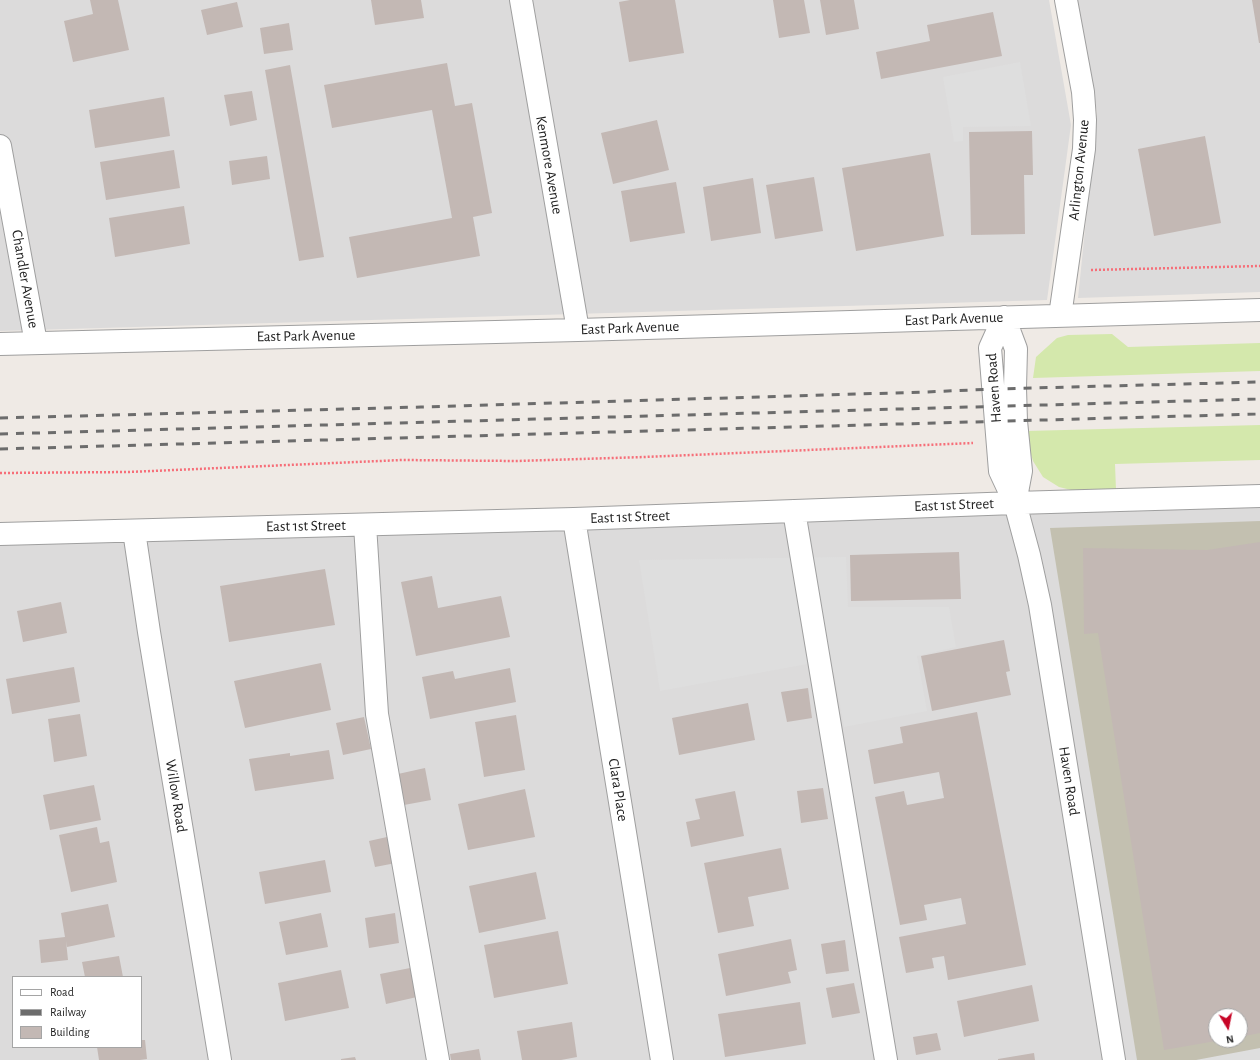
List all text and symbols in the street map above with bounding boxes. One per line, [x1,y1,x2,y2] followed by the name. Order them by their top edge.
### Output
[531,114,567,216] street label: Kenmore Avenue
[1065,119,1093,221] street label: Arlington Avenue
[7,228,43,330] street label: Chandler Avenue
[904,308,1004,330] street label: East Park Avenue
[580,317,680,339] street label: East Park Avenue
[256,326,356,346] street label: East Park Avenue
[983,353,1005,423] street label: Haven Road
[914,495,994,515] street label: East 1st Street
[590,507,670,527] street label: East 1st Street
[266,516,346,536] street label: East 1st Street
[1055,745,1083,817] street label: Haven Road
[604,757,632,823] street label: Clara Place
[161,758,191,834] street label: Willow Road
[12,976,142,1048] legend
[50,986,74,998] text: Road
[50,1006,86,1018] text: Railway
[1208,1008,1248,1048] north arrow
[50,1026,90,1038] text: Building
[1225,1033,1235,1045] text: N

